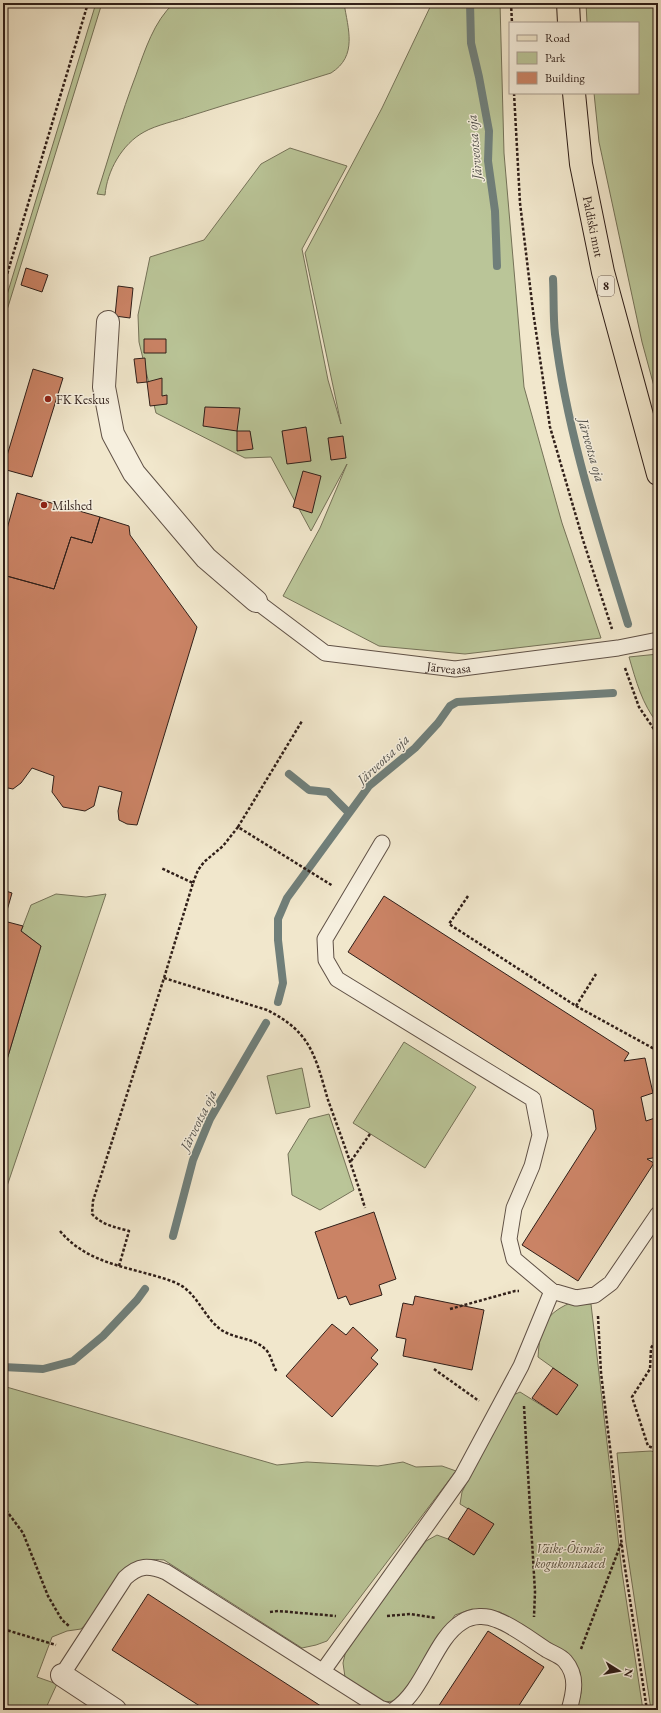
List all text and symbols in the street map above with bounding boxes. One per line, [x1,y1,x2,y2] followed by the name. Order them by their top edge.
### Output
[509,22,639,94] legend
[545,30,571,46] text: Road
[545,50,566,66] text: Park
[545,70,586,86] text: Building
[462,114,486,183] water label: Järveotsa oja
[579,194,608,258] street label: Paldiski mnt
[598,276,614,296] road number: 8
[56,391,109,408] place label: FK Keskus
[43,394,53,404] marker: FK Keskus
[574,413,610,484] water label: Järveotsa oja
[52,497,93,514] place label: Milshed
[39,500,49,510] marker: Milshed
[425,657,472,678] street label: Järveaasa
[351,730,413,790] water label: Järveotsa oja
[174,1087,220,1156] water label: Järveotsa oja
[535,1540,606,1572] park label: Väike-Õismäe kogukonnaaed
[599,1651,639,1691] north arrow
[621,1667,637,1679] text: N

